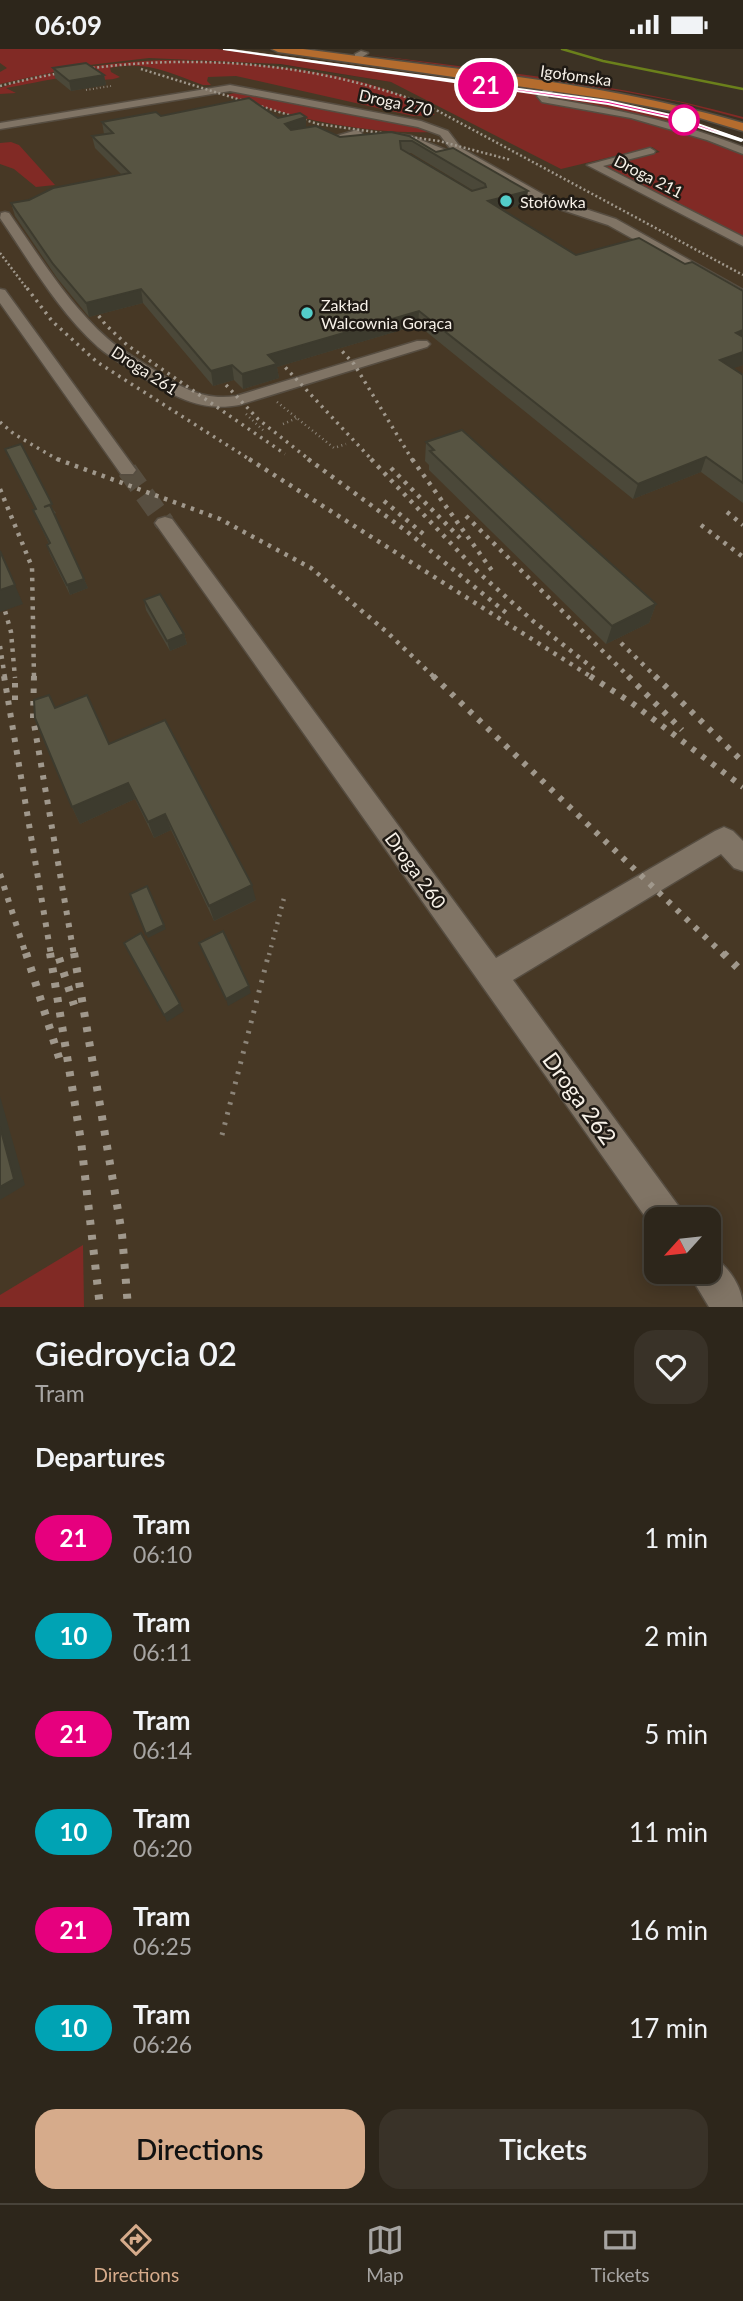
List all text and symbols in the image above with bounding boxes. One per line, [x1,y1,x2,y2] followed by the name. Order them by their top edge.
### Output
[35,9,102,41] text: 06:09
[539,61,613,89] street label: Igołomska
[454,62,518,108] line badge: 21
[472,70,500,99] text: 21
[357,85,435,119] street label: Droga 270
[669,105,699,135] unlabelled marker
[611,151,687,201] street label: Droga 211
[520,192,586,211] place label: Stołówka
[498,193,514,209] marker: Stołówka
[321,295,452,332] place label: Zakład Walcownia Gorąca
[299,305,315,321] marker: Zakład Walcownia Gorąca
[108,342,182,398] street label: Droga 261
[381,827,451,913] street label: Droga 260
[537,1046,623,1150] street label: Droga 262
[644,1207,721,1285] north arrow
[644,1207,721,1284] map controls
[634,1330,708,1404] button: heart
[35,1333,237,1373] text: Giedroycia 02
[35,1379,85,1407] text: Tram
[35,1441,165,1473] text: Departures
[133,1508,190,1540] text: Tram
[644,1522,708,1554] text: 1 min
[60,1523,87,1552] text: 21
[133,1540,192,1568] text: 06:10
[133,1606,190,1638] text: Tram
[644,1620,708,1652] text: 2 min
[60,1621,87,1650] text: 10
[133,1638,192,1666] text: 06:11
[133,1704,190,1736] text: Tram
[644,1718,708,1750] text: 5 min
[60,1719,87,1748] text: 21
[133,1736,192,1764] text: 06:14
[133,1802,190,1834] text: Tram
[629,1816,708,1848] text: 11 min
[60,1817,87,1846] text: 10
[133,1834,192,1862] text: 06:20
[133,1900,190,1932] text: Tram
[629,1914,708,1946] text: 16 min
[60,1915,87,1944] text: 21
[133,1932,192,1960] text: 06:25
[133,1998,190,2030] text: Tram
[629,2012,708,2044] text: 17 min
[60,2013,87,2042] text: 10
[133,2030,192,2058] text: 06:26
[35,2109,365,2189] button: Directions
[379,2109,708,2189] button: Tickets
[93,2221,179,2286] tab: Directions
[366,2221,404,2286] tab: Map
[591,2221,650,2286] tab: Tickets

